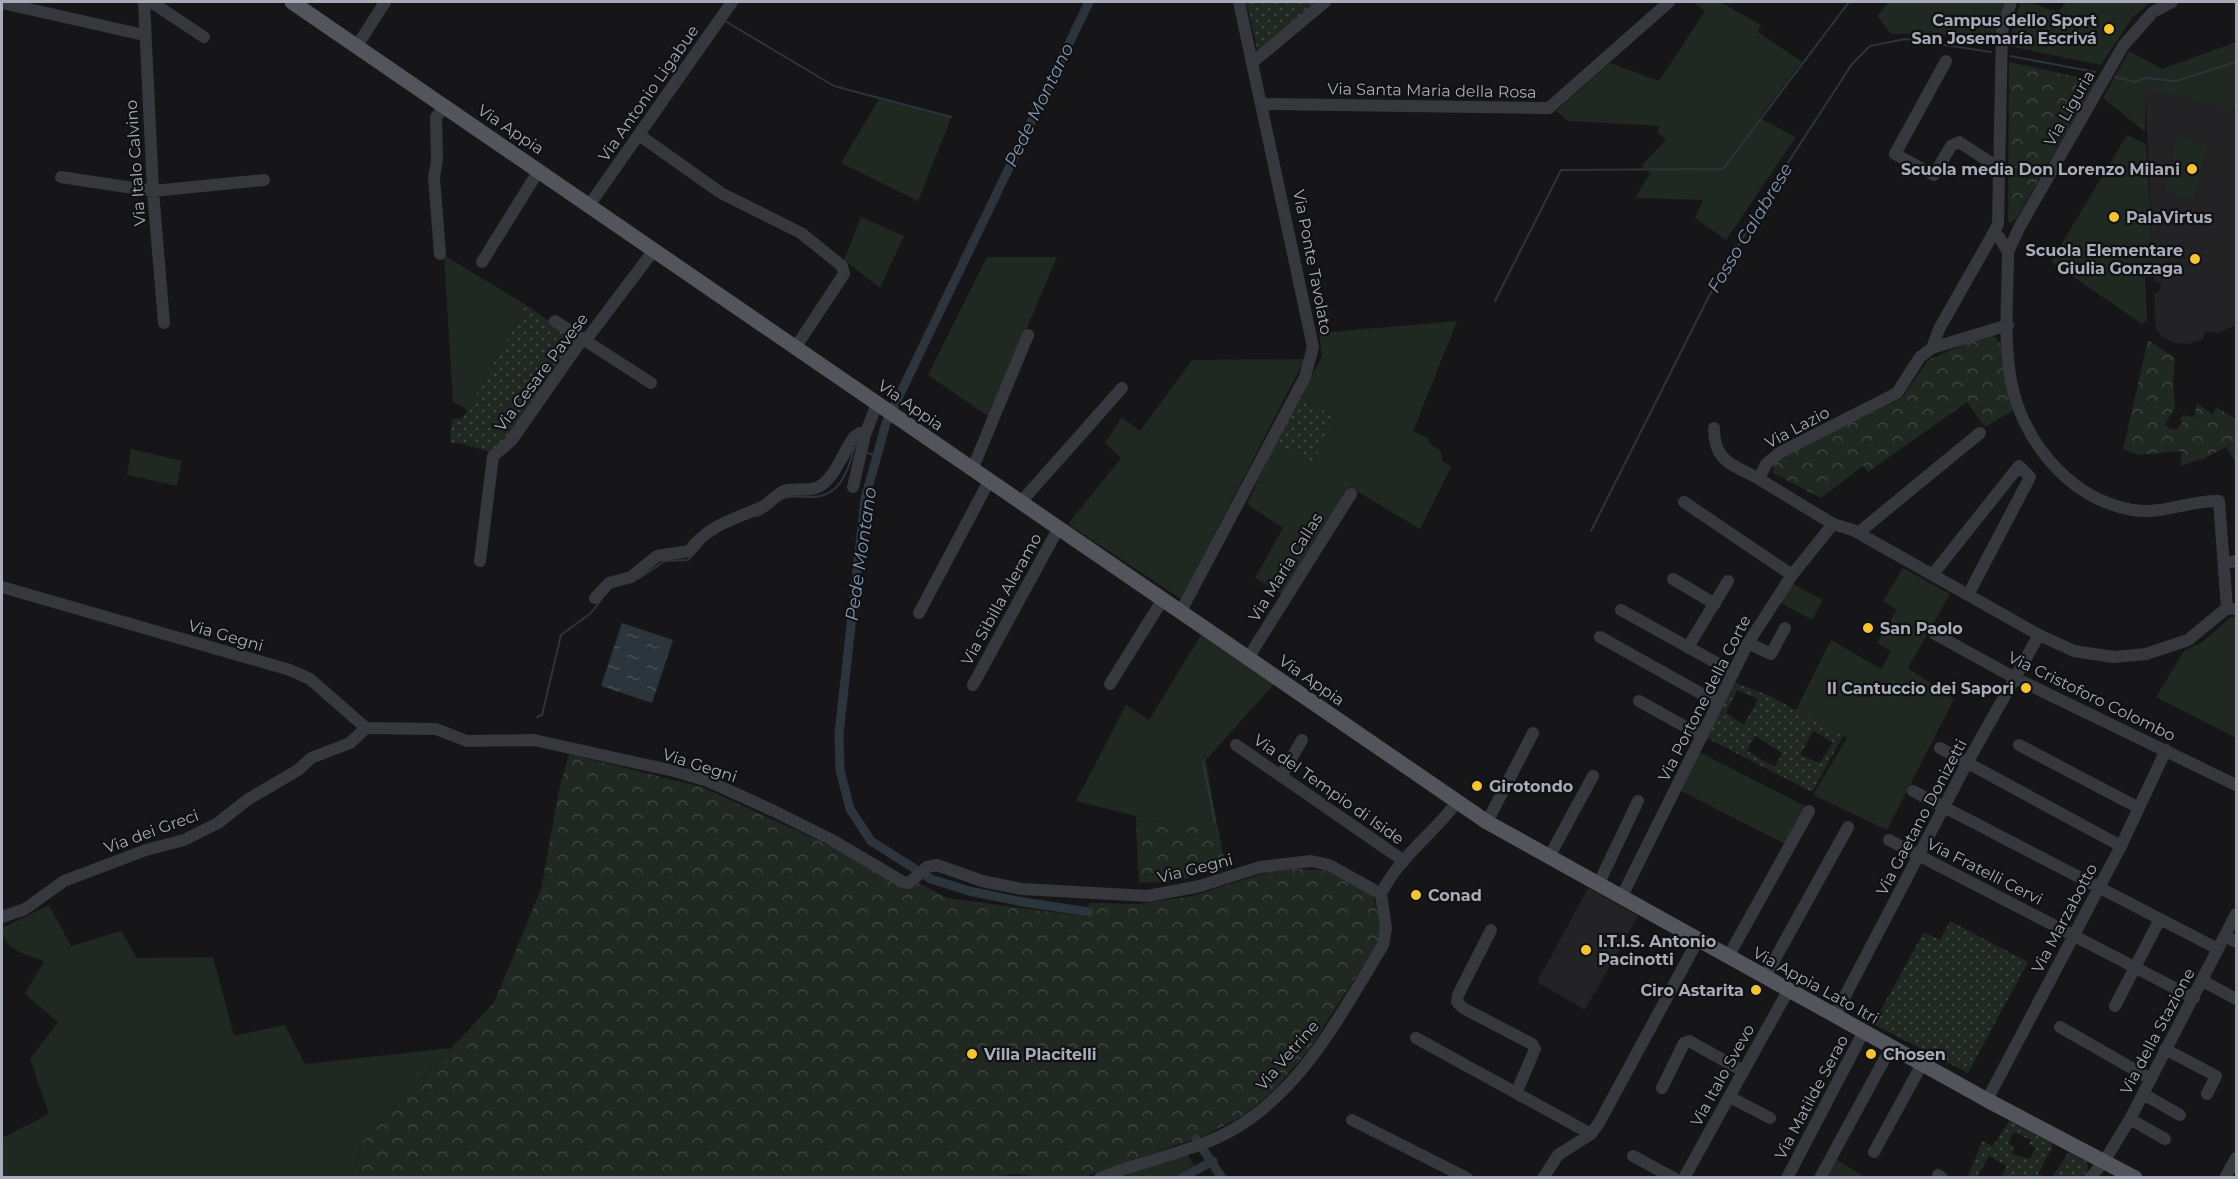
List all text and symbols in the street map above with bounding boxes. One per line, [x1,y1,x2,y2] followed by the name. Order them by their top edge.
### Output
[1912,11,2097,48] place label: Campus dello Sport San Josemaría Escrivá
[594,21,703,165] street label: Via Antonio Ligabue
[2102,22,2116,36] marker: Campus dello Sport San Josemaría Escrivá
[1000,40,1078,170] water label: Pede Montano
[2040,67,2099,150] street label: Via Liguria
[1327,79,1537,102] street label: Via Santa Maria della Rosa
[122,99,149,227] street label: Via Italo Calvino
[474,100,547,158] street label: Via Appia
[1703,159,1797,297] water label: Fosso Calabrese
[1901,160,2180,179] place label: Scuola media Don Lorenzo Milani
[2185,162,2199,176] marker: Scuola media Don Lorenzo Milani
[1289,188,1336,336] street label: Via Ponte Tavolato
[2126,208,2213,227] place label: PalaVirtus
[2107,210,2121,224] marker: PalaVirtus
[2026,241,2183,278] place label: Scuola Elementare Giulia Gonzaga
[2188,252,2202,266] marker: Scuola Elementare Giulia Gonzaga
[491,310,592,435] street label: Via Cesare Pavese
[874,376,947,435] street label: Via Appia
[1762,403,1833,452] street label: Via Lazio
[841,486,881,622] water label: Pede Montano
[1244,509,1327,625] street label: Via Maria Callas
[957,530,1046,669] street label: Via Sibilla Aleramo
[1654,612,1755,785] street label: Via Portone della Corte
[186,616,265,655] street label: Via Gegni
[1880,619,1963,638] place label: San Paolo
[1861,621,1875,635] marker: San Paolo
[2005,648,2179,745] street label: Via Cristoforo Colombo
[1275,651,1348,710] street label: Via Appia
[1827,679,2014,698] place label: Il Cantuccio dei Sapori
[2019,681,2033,695] marker: Il Cantuccio dei Sapori
[1250,730,1407,849] street label: Via del Tempio di Iside
[1872,736,1971,899] street label: Via Gaetano Donizetti
[660,745,739,786] street label: Via Gegni
[1489,777,1573,796] place label: Girotondo
[1470,779,1484,793] marker: Girotondo
[101,806,201,857] street label: Via dei Greci
[1924,834,2046,909] street label: Via Fratelli Cervi
[1155,850,1235,887] street label: Via Gegni
[2028,860,2101,976] street label: Via Marzabotto
[1428,886,1482,905] place label: Conad
[1409,888,1423,902] marker: Conad
[1598,932,1716,969] place label: I.T.I.S. Antonio Pacinotti
[1579,943,1593,957] marker: I.T.I.S. Antonio Pacinotti
[1749,943,1882,1028] street label: Via Appia Lato Itri
[2116,965,2199,1098] street label: Via della Stazione
[1640,981,1744,1000] place label: Ciro Astarita
[1749,983,1763,997] marker: Ciro Astarita
[1252,1017,1323,1094] street label: Via Vetrine
[1687,1021,1758,1130] street label: Via Italo Svevo
[1771,1032,1852,1163] street label: Via Matilde Serao
[983,1045,1097,1064] place label: Villa Placitelli
[1883,1045,1946,1064] place label: Chosen
[965,1047,979,1061] marker: Villa Placitelli
[1864,1047,1878,1061] marker: Chosen

